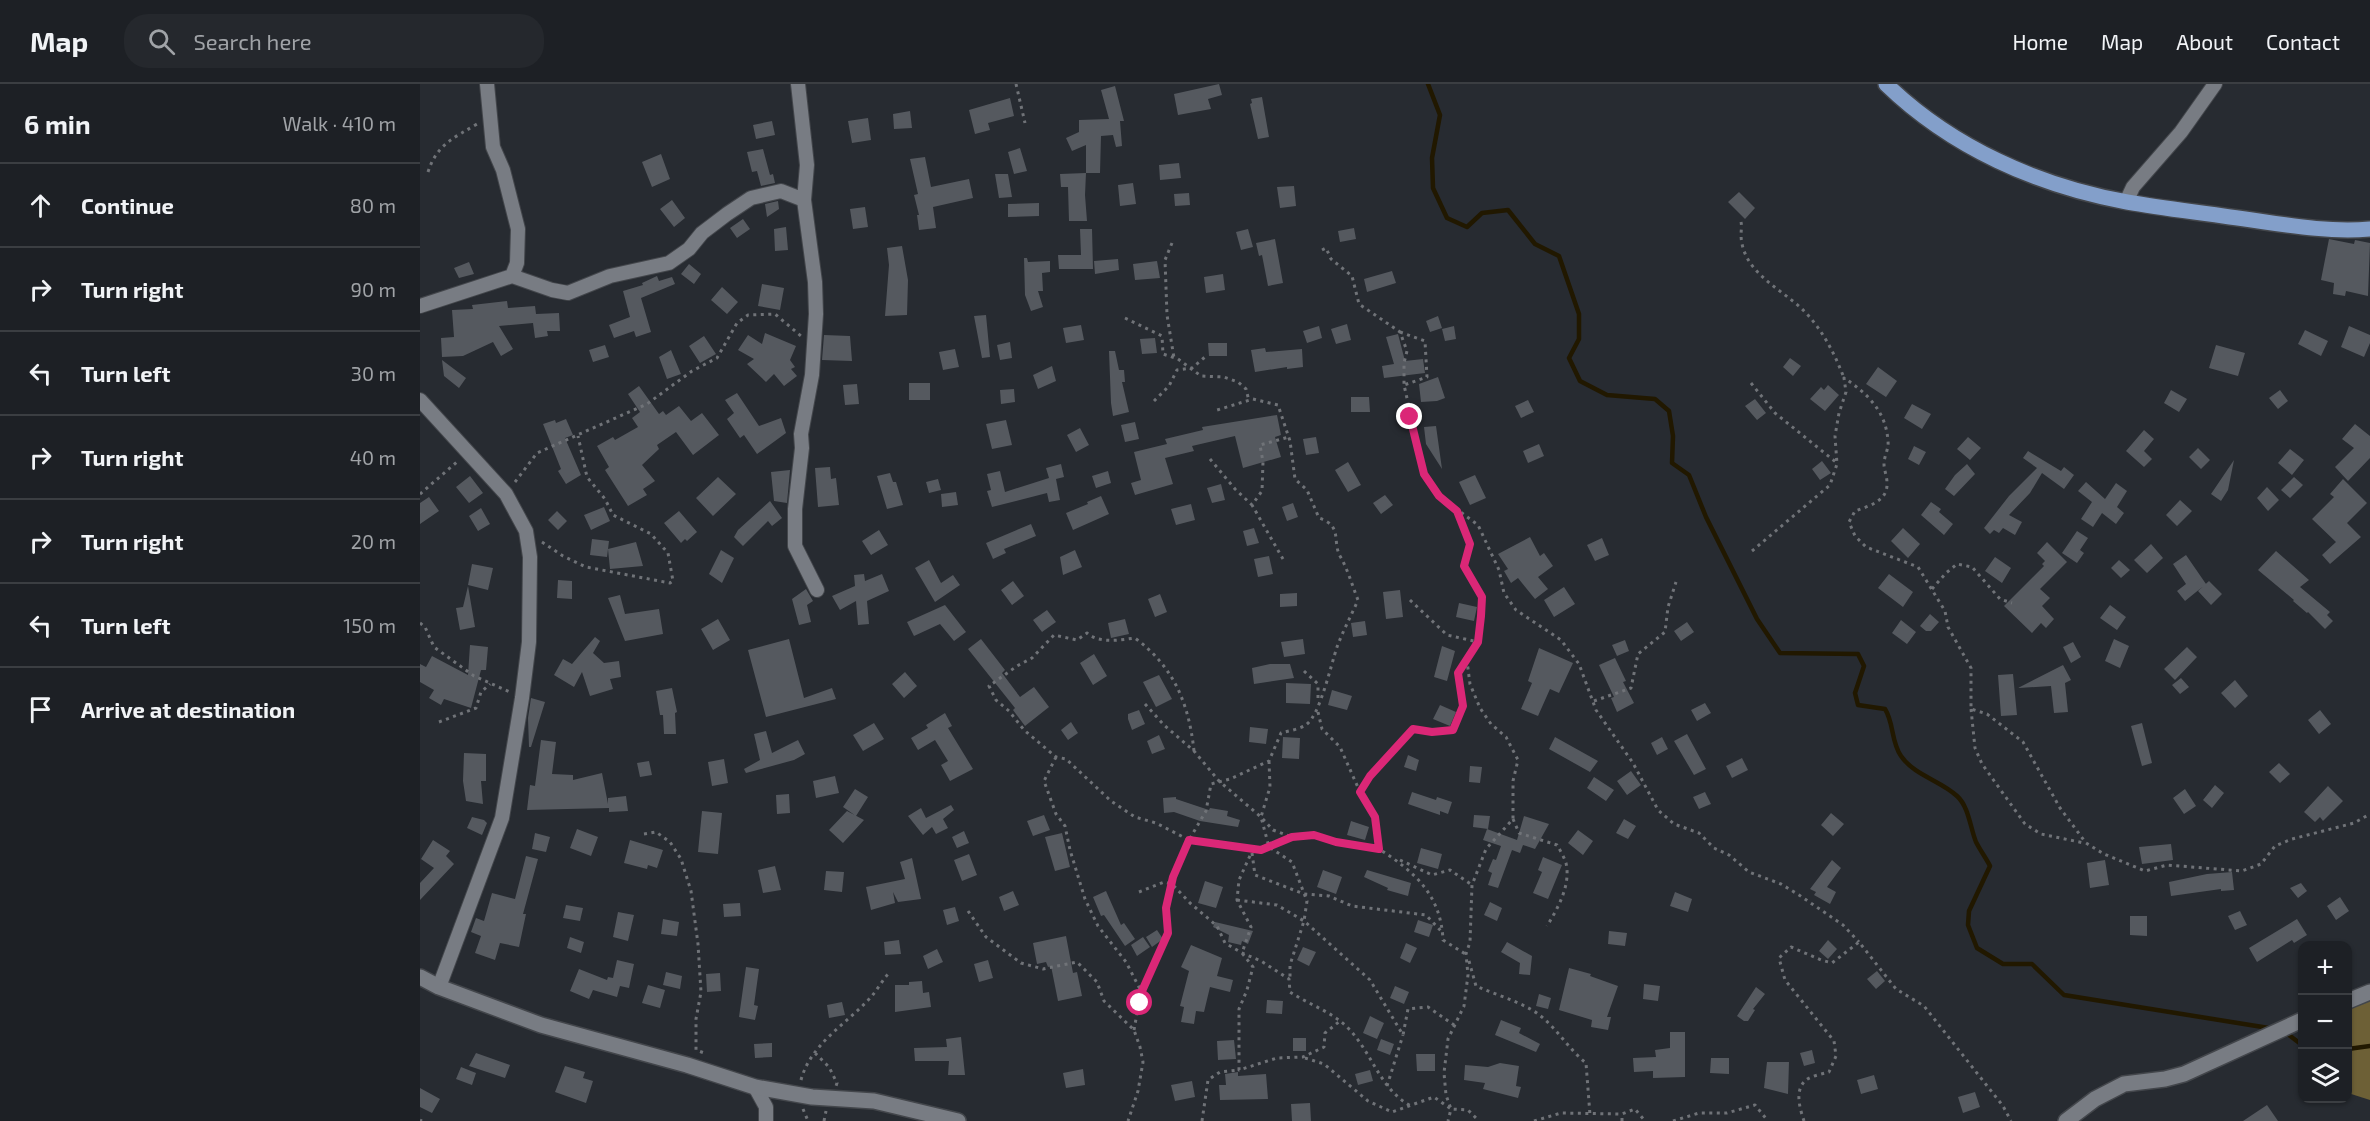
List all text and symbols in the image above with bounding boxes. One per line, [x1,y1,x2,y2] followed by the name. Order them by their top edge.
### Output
[124,14,544,68] search box
[30,24,88,58] text: Map
[145,25,178,58] icon: search
[193,28,312,54] text: Search here
[2012,29,2068,54] text: Home
[2101,29,2143,54] text: Map
[2176,29,2233,54] text: About
[2266,29,2340,54] text: Contact
[24,108,91,139] text: 6 min
[282,111,396,135] text: Walk · 410 m
[24,189,57,222] icon: ahead
[81,192,174,218] text: Continue
[350,193,396,217] text: 80 m
[24,273,57,306] icon: right
[81,276,183,302] text: Turn right
[351,277,396,301] text: 90 m
[24,357,57,390] icon: left
[81,360,170,386] text: Turn left
[351,361,396,385] text: 30 m
[1396,403,1422,429] route end
[24,441,57,474] icon: right
[81,444,183,470] text: Turn right
[350,445,396,469] text: 40 m
[24,525,57,558] icon: right
[81,528,183,554] text: Turn right
[351,529,396,553] text: 20 m
[24,609,57,642] icon: left
[81,612,170,638] text: Turn left
[343,613,396,637] text: 150 m
[24,693,57,726] icon: arrive
[81,696,295,722] text: Arrive at destination
[2298,941,2352,1103] map controls
[2298,941,2352,995] button: +
[1126,989,1152,1015] route start
[2298,995,2352,1049] button: −
[2298,1049,2352,1103] button: layers

